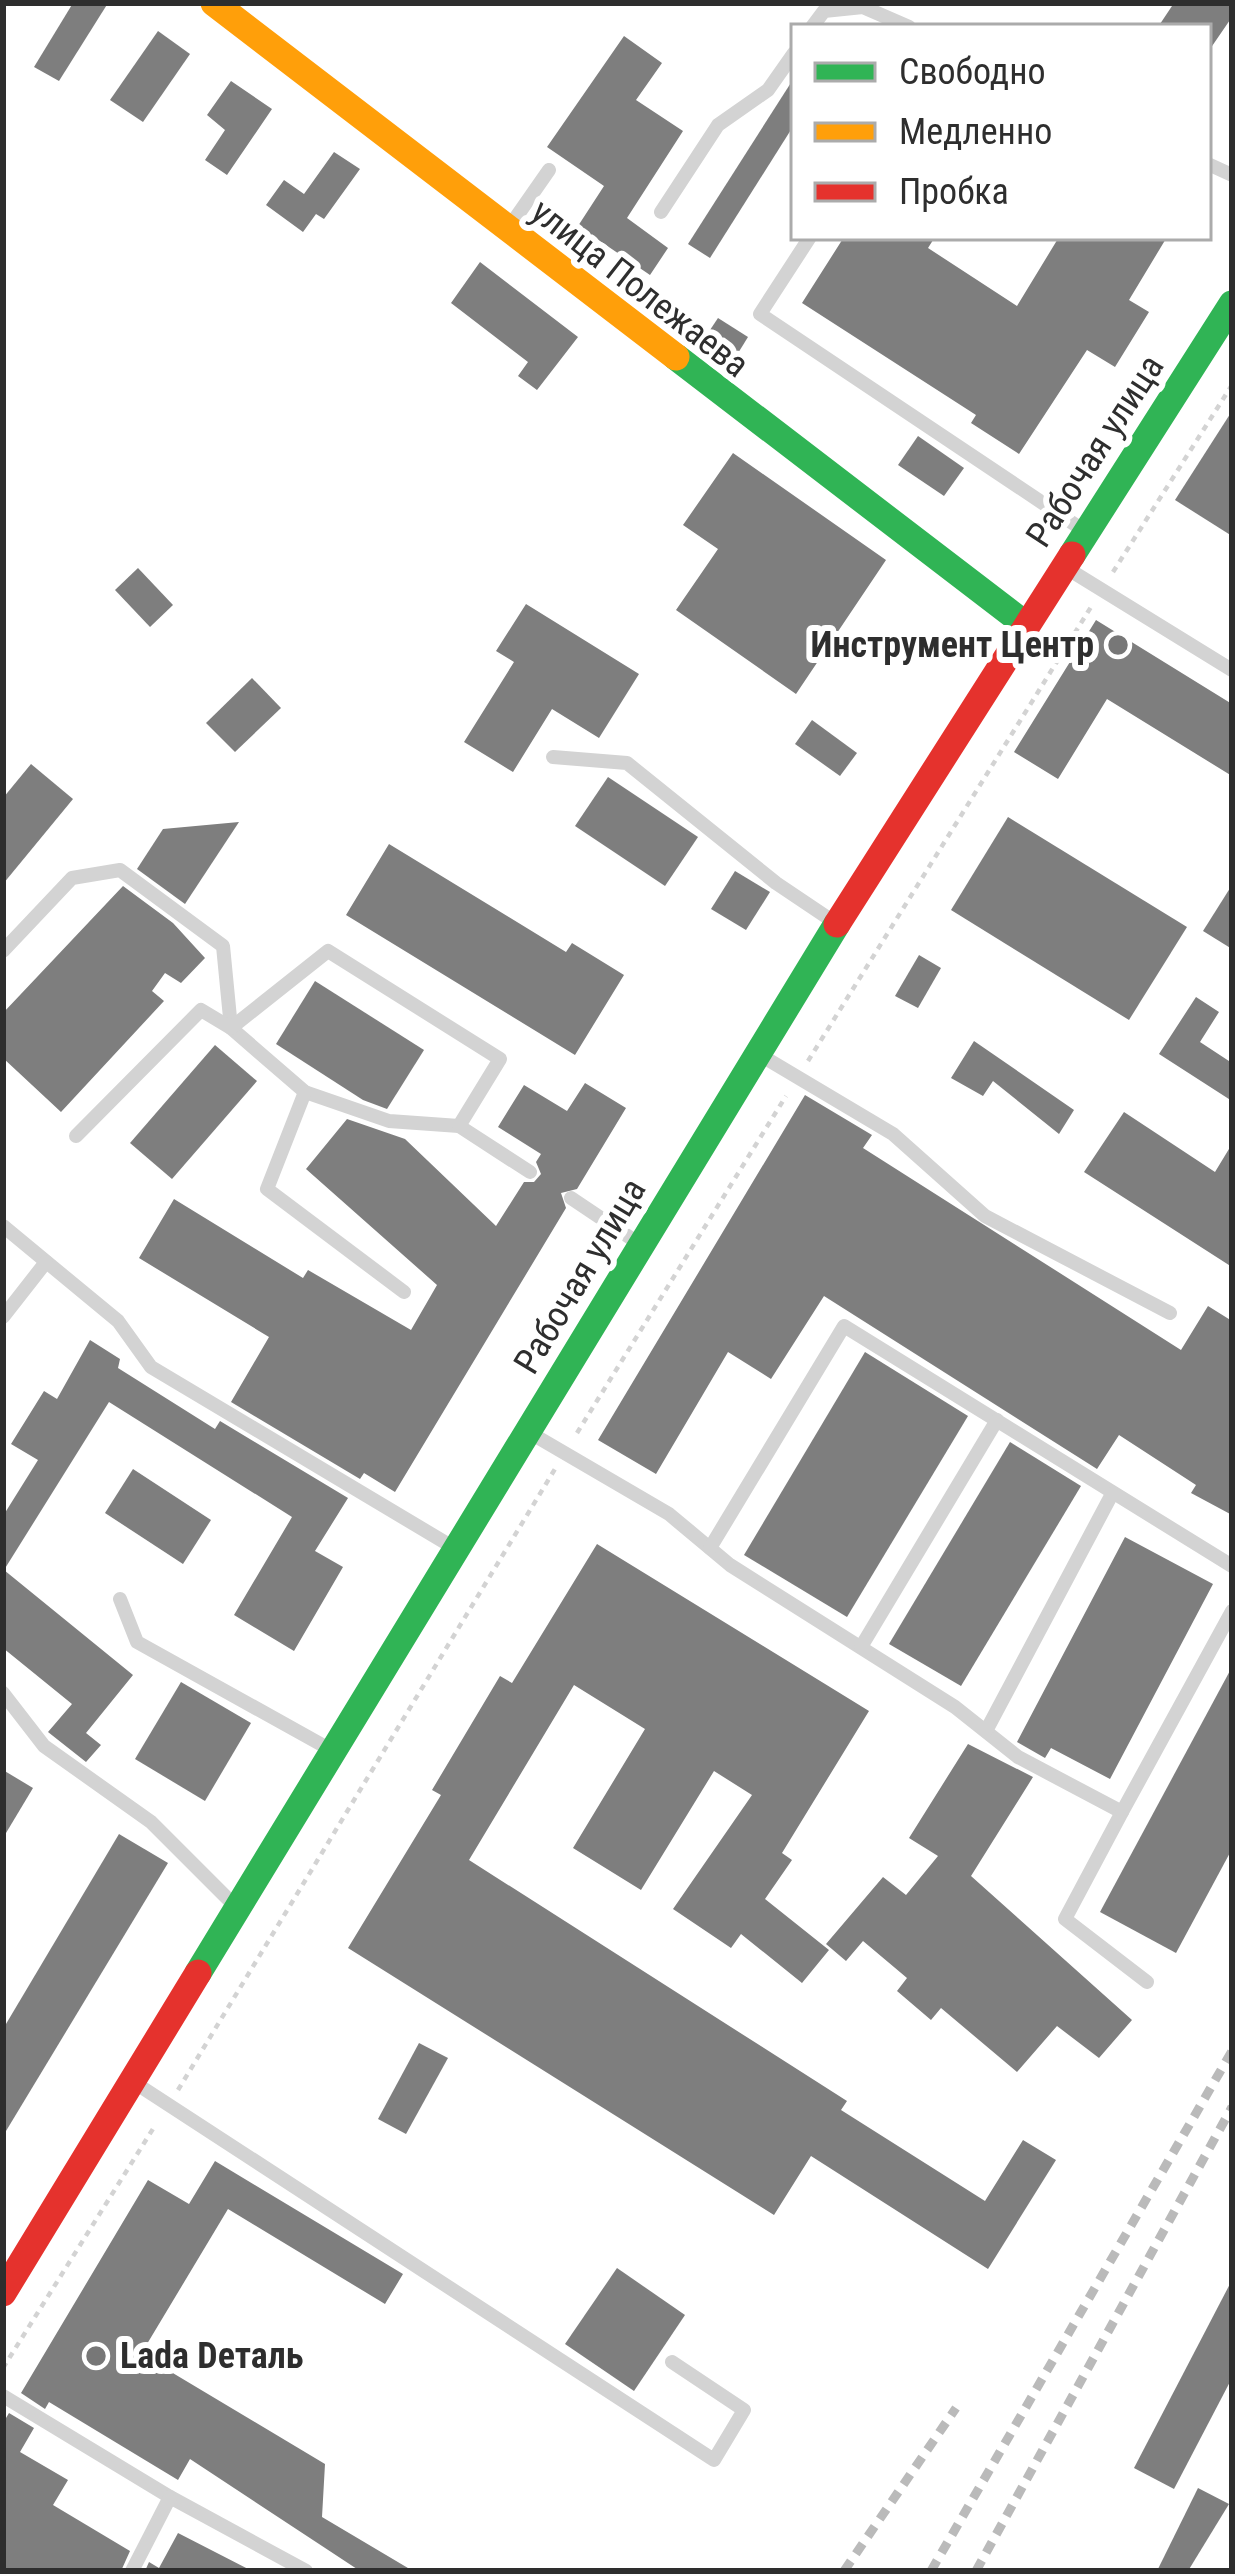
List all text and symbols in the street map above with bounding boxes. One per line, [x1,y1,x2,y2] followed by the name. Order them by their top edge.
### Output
[791,24,1211,240] legend
[899,51,1046,93] text: Свободно
[899,111,1052,153] text: Медленно
[899,171,1009,213] text: Пробка
[523,190,757,386] street label: улица Полежаева
[1018,347,1172,555] street label: Рабочая улица
[811,624,1094,666] place label: Инструмент Центр
[1105,632,1131,658] marker: Инструмент Центр
[505,1171,655,1381] street label: Рабочая улица
[120,2335,303,2377] place label: Lada Dеталь
[83,2343,109,2369] marker: Lada Dеталь

